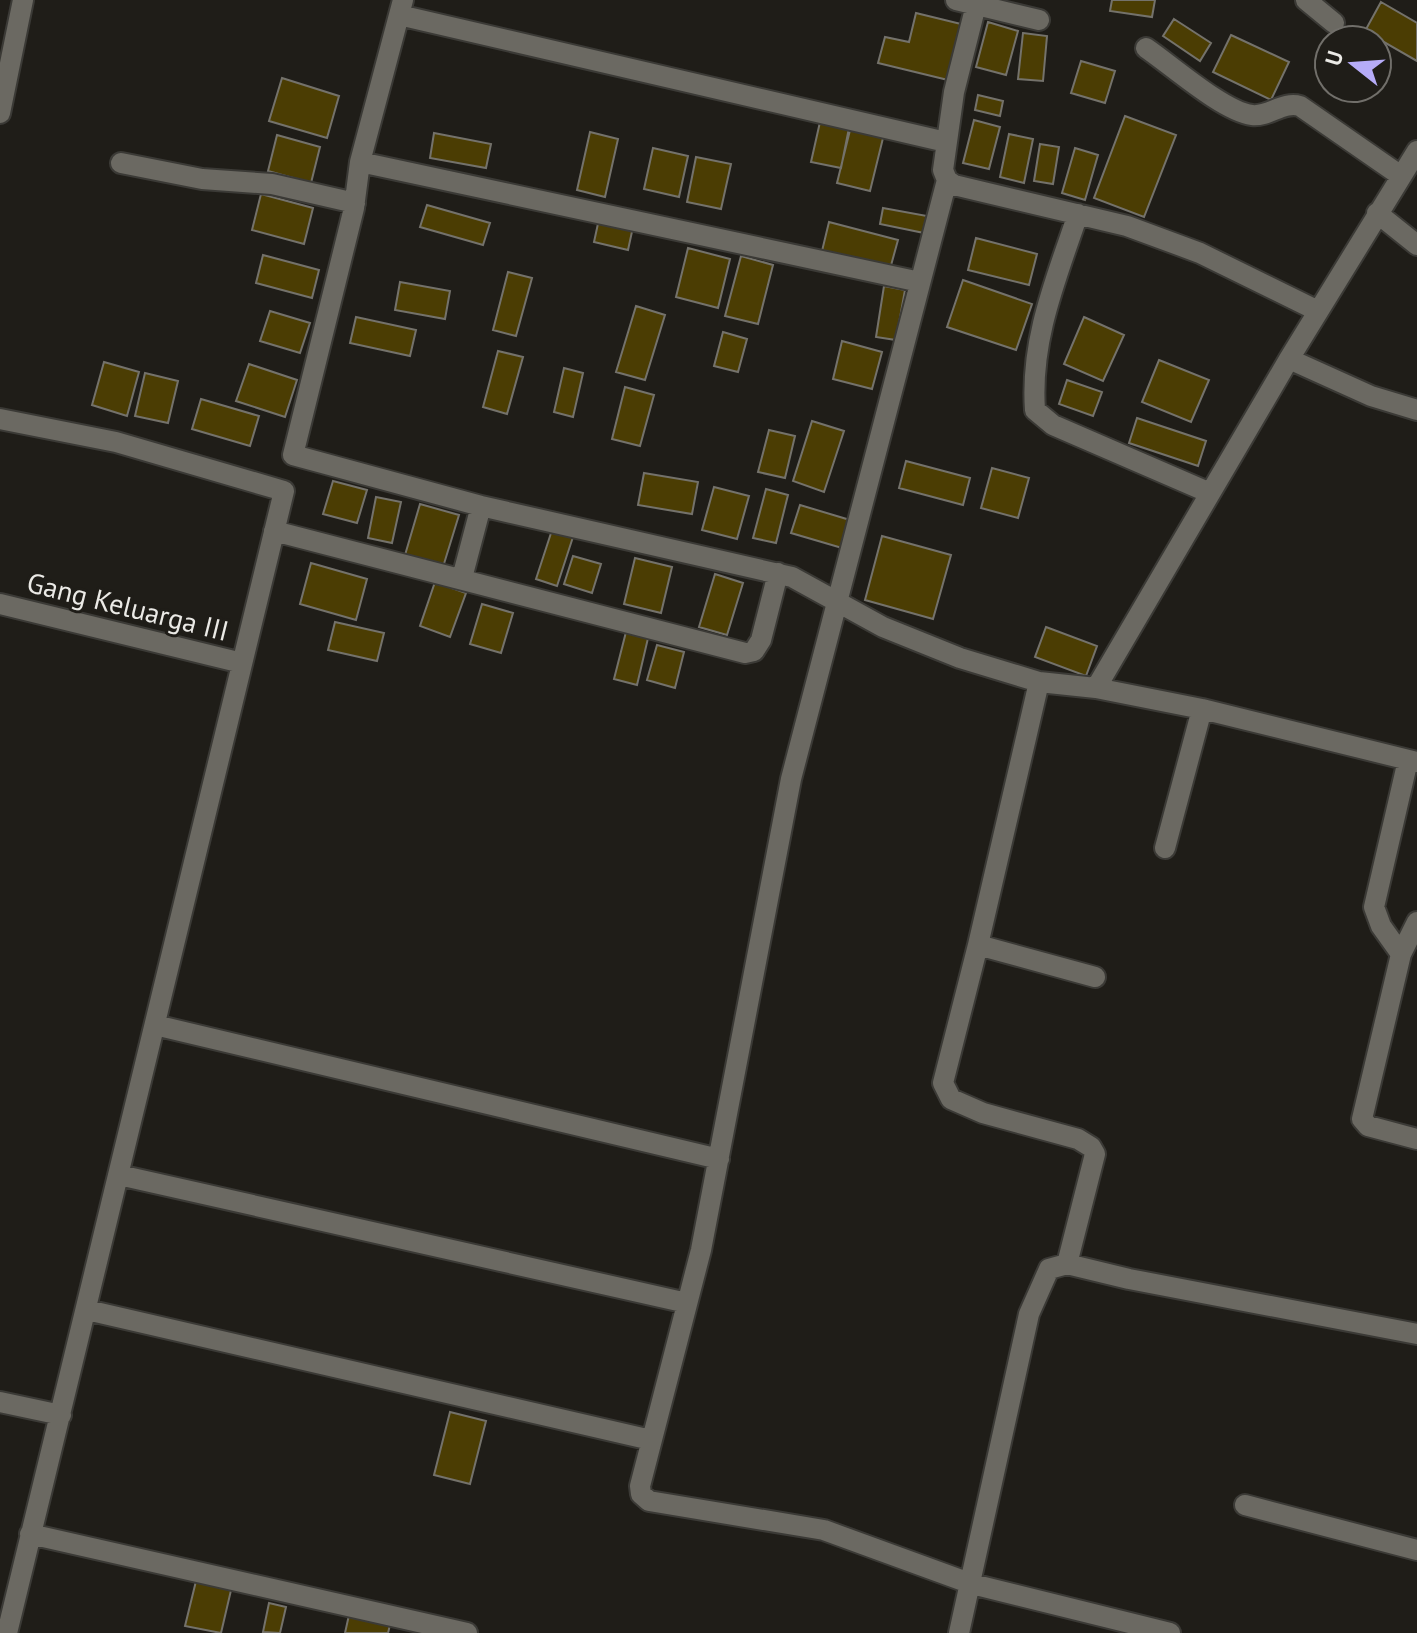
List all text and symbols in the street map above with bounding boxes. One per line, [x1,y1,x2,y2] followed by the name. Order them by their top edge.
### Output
[1313,24,1393,104] north arrow
[1318,47,1349,69] text: U
[23,563,233,649] street label: Gang Keluarga III

